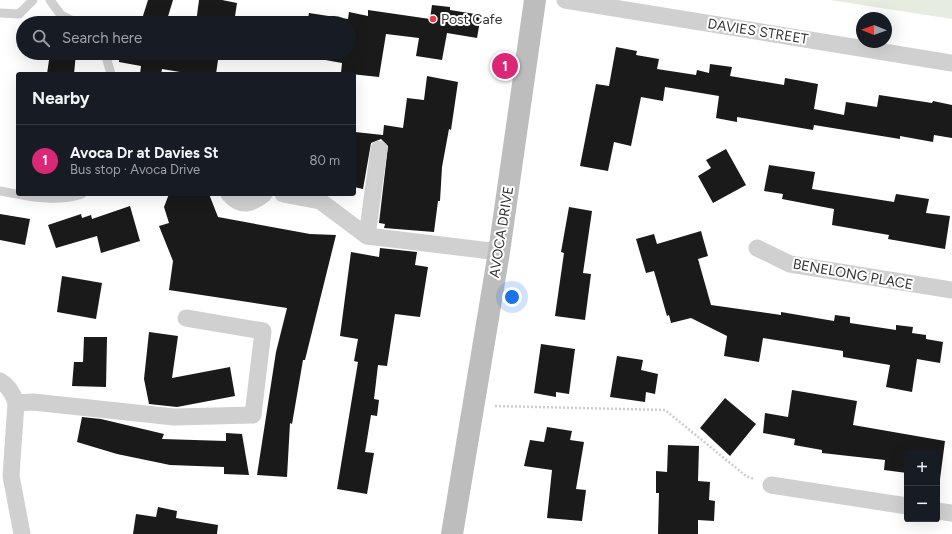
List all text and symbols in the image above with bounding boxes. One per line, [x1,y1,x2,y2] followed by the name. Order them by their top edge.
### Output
[441,11,503,28] place label: Post Cafe
[856,12,892,48] north arrow
[428,14,438,24] marker: Post Cafe
[706,15,810,48] street label: DAVIES STREET
[16,16,356,60] search box
[30,27,52,49] icon: search
[62,29,142,47] text: Search here
[492,51,518,81] pin: 1
[32,88,90,108] text: Nearby
[70,144,219,162] text: Avoca Dr at Davies St
[42,153,48,168] text: 1
[309,153,340,168] text: 80 m
[70,162,200,177] text: Bus stop · Avoca Drive
[486,185,517,279] street label: AVOCA DRIVE
[791,256,914,293] street label: BENELONG PLACE
[502,287,522,307] your location
[904,450,940,522] map controls
[904,450,940,486] button: +
[904,486,940,522] button: −

